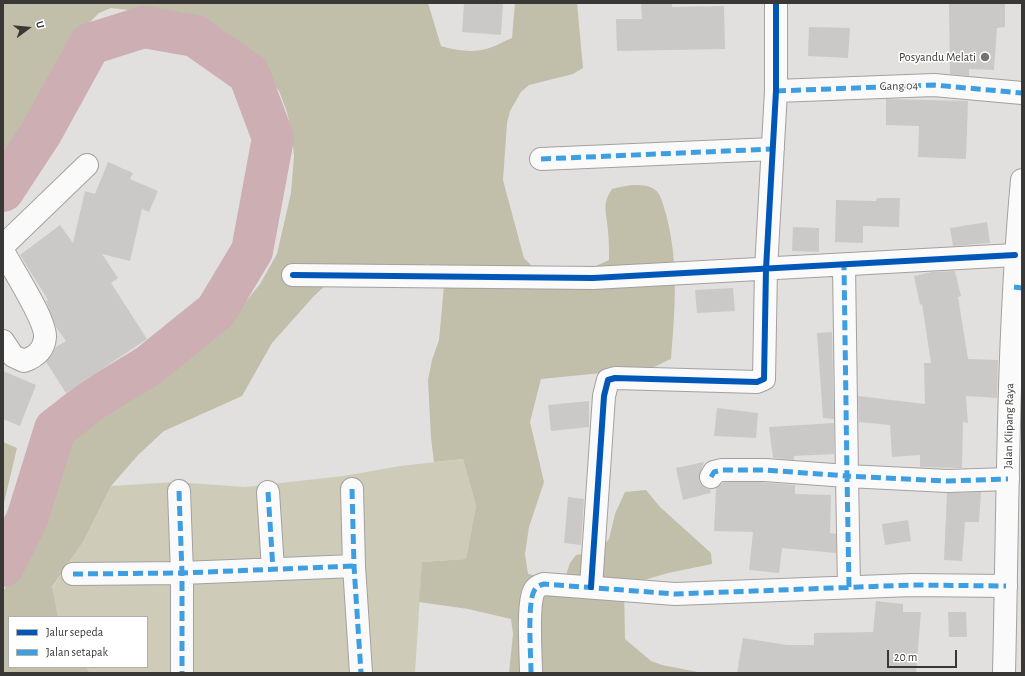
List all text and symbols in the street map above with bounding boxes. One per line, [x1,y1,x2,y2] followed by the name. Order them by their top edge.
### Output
[8,8,48,48] north arrow
[34,20,46,29] text: U
[899,50,976,64] place label: Posyandu Melati
[979,51,991,63] marker: Posyandu Melati
[880,78,918,94] street label: Gang 04
[1001,383,1017,469] street label: Jalan Klipang Raya
[8,616,148,668] legend
[46,626,103,638] text: Jalur sepeda
[889,642,959,668] scale bar
[46,646,108,658] text: Jalan setapak
[894,651,917,663] text: 20 m

